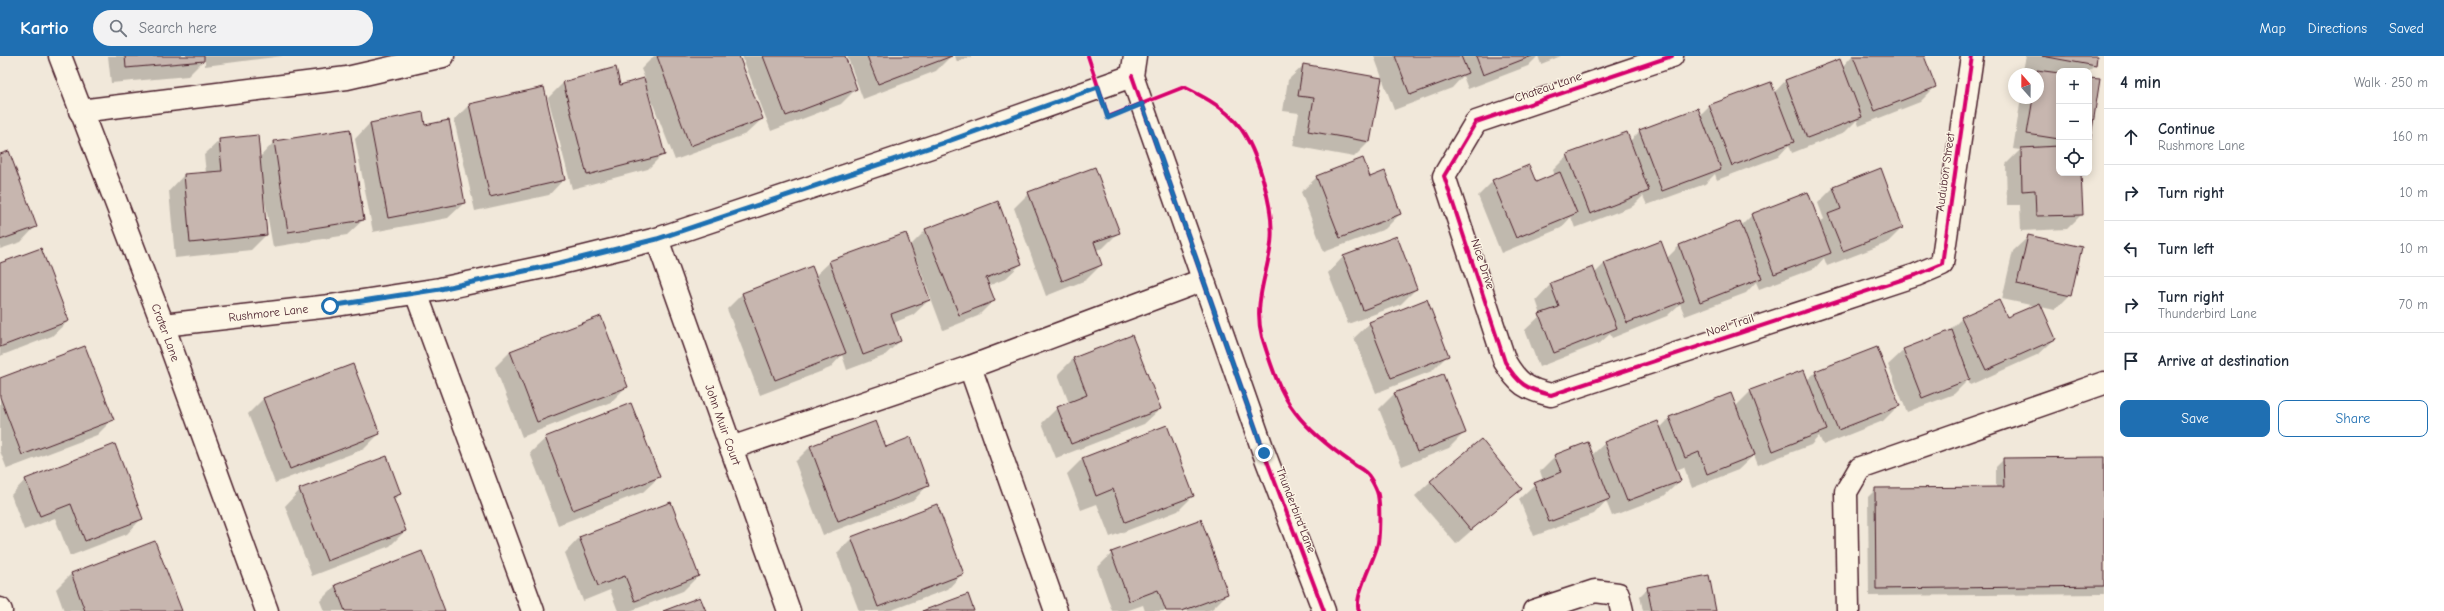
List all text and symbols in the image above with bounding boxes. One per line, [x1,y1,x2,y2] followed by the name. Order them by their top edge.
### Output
[93,10,373,46] search box
[20,17,69,39] text: Kartio
[107,17,129,39] icon: search
[139,19,217,37] text: Search here
[2259,20,2286,37] text: Map
[2308,20,2367,37] text: Directions
[2389,20,2424,37] text: Saved
[2008,68,2044,104] north arrow
[2056,68,2092,176] map controls
[2056,68,2092,104] button: +
[1513,69,1583,105] street label: Chateau Lane
[2120,73,2161,92] text: 4 min
[2354,75,2428,90] text: Walk · 250 m
[2056,104,2092,140] button: −
[2158,120,2215,138] text: Continue
[2120,126,2142,148] icon: ahead
[2393,129,2428,144] text: 160 m
[1933,131,1958,212] street label: Audubon Street
[2158,138,2245,153] text: Rushmore Lane
[2056,140,2092,176] button: locate
[2120,182,2142,204] icon: right
[2158,184,2224,202] text: Turn right
[2400,185,2428,200] text: 10 m
[1468,237,1498,291] street label: Nice Drive
[2120,238,2142,260] icon: left
[2158,240,2214,258] text: Turn left
[2400,241,2428,256] text: 10 m
[2158,288,2224,306] text: Turn right
[2120,294,2142,316] icon: right
[321,297,339,315] route start
[2399,297,2428,312] text: 70 m
[148,302,183,363] street label: Crater Lane
[228,302,309,325] street label: Rushmore Lane
[2158,306,2257,321] text: Thunderbird Lane
[1704,311,1756,339] street label: Noel Trail
[2120,350,2142,372] icon: arrive
[2158,352,2289,370] text: Arrive at destination
[702,382,744,467] street label: John Muir Court
[2120,400,2270,437] button: Save
[2278,400,2428,437] button: Share
[1255,444,1273,462] route end
[1273,465,1319,555] street label: Thunderbird Lane

